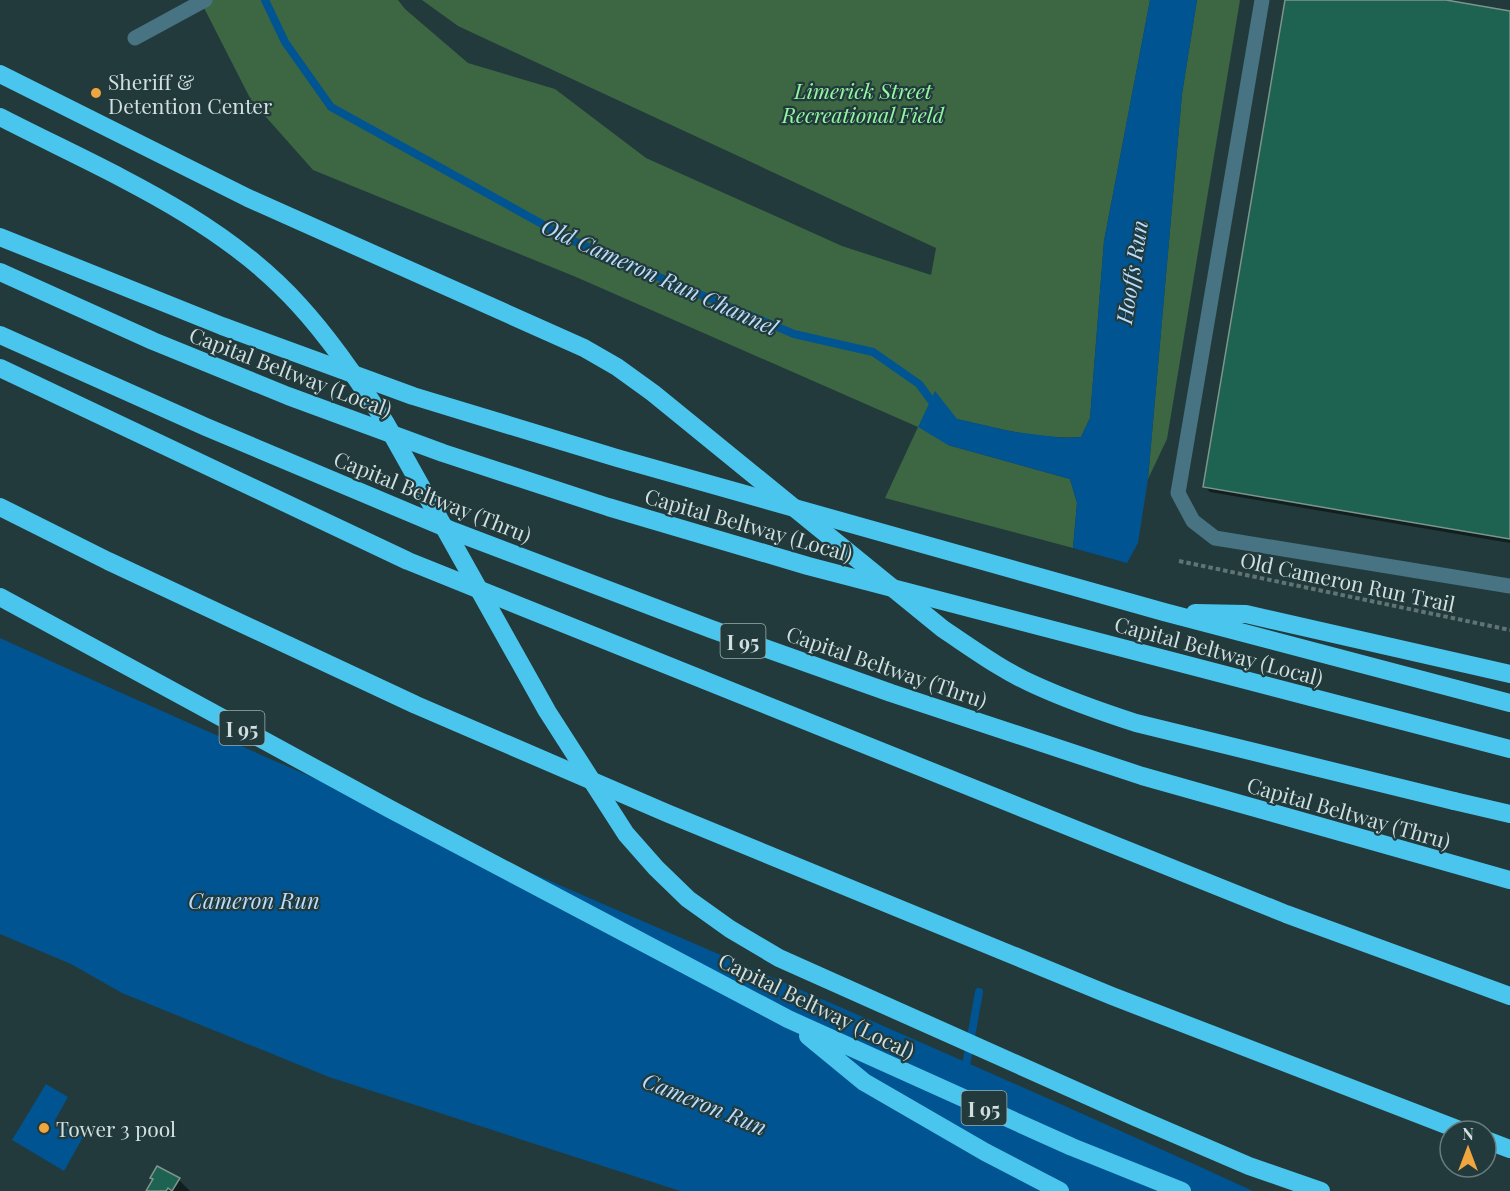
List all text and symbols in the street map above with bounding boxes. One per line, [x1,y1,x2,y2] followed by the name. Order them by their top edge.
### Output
[108,67,273,119] place label: Sheriff & Detention Center
[781,76,945,128] park label: Limerick Street Recreational Field
[89,86,103,100] marker: Sheriff & Detention Center
[537,210,784,342] water label: Old Cameron Run Channel
[1108,218,1154,327] water label: Hooffs Run
[186,319,396,423] street label: Capital Beltway (Local)
[330,444,536,548] street label: Capital Beltway (Thru)
[642,481,856,567] street label: Capital Beltway (Local)
[1238,545,1458,617] street label: Old Cameron Run Trail
[1112,609,1326,691] street label: Capital Beltway (Local)
[783,619,991,713] street label: Capital Beltway (Thru)
[720,624,766,658] road number: I 95
[220,711,264,745] road number: I 95
[1244,770,1454,854] street label: Capital Beltway (Thru)
[188,885,320,915] water label: Cameron Run
[714,945,920,1065] street label: Capital Beltway (Local)
[638,1064,772,1142] water label: Cameron Run
[962,1091,1006,1125] road number: I 95
[56,1114,176,1142] place label: Tower 3 pool
[1438,1119,1498,1179] north arrow
[37,1121,51,1135] marker: Tower 3 pool
[1462,1123,1474,1144] text: N

